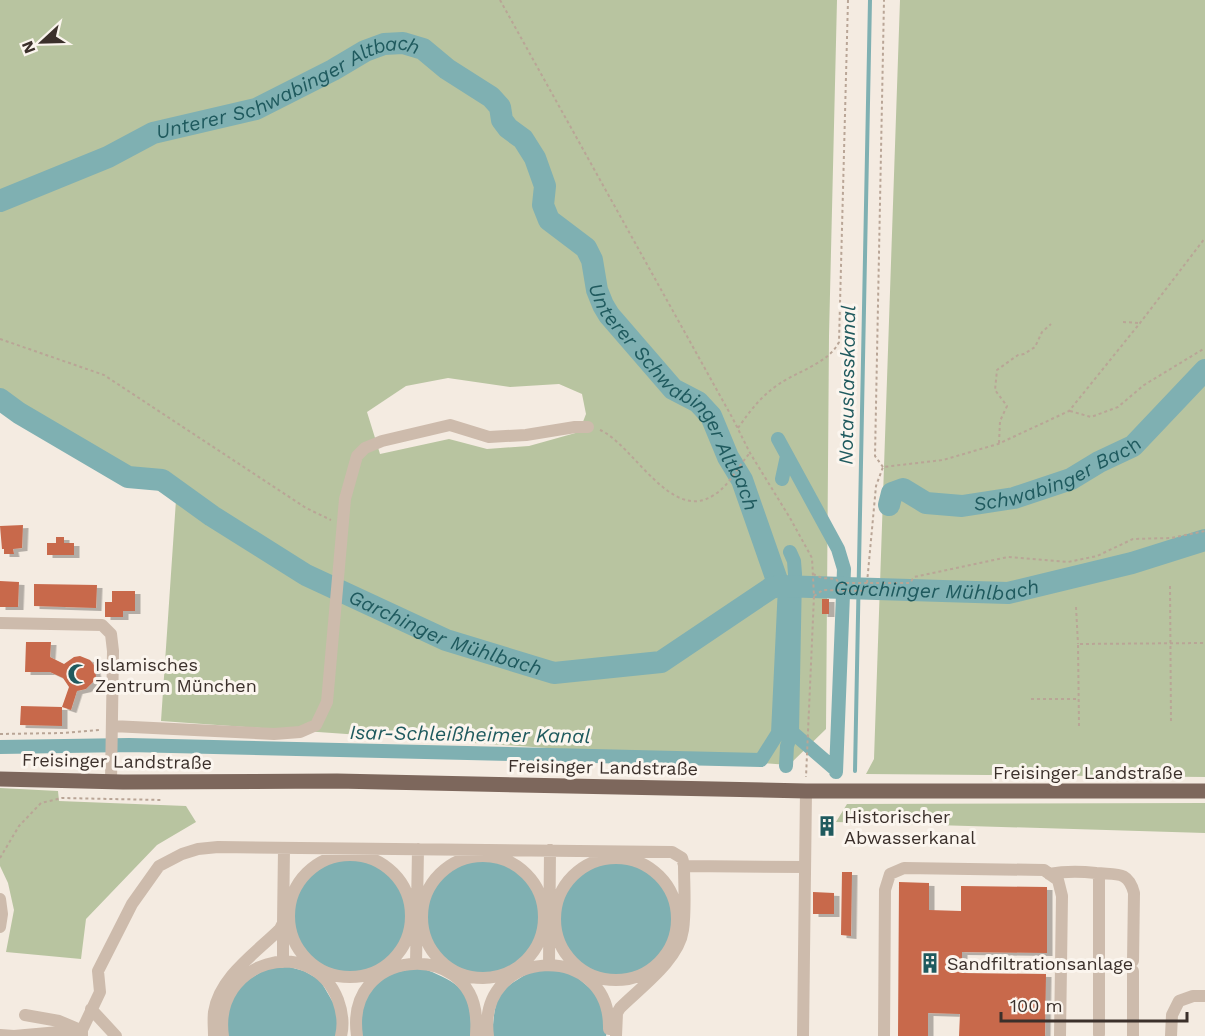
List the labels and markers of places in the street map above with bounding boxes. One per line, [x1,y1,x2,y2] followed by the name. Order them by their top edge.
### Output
[95,654,257,696] place label: Islamisches Zentrum München
[66,662,90,686] mosque icon: Islamisches Zentrum München
[844,806,976,848] place label: Historischer Abwasserkanal
[815,814,839,838] building icon: Historischer Abwasserkanal
[918,951,942,975] building icon: Sandfiltrationsanlage
[947,953,1133,974] place label: Sandfiltrationsanlage

